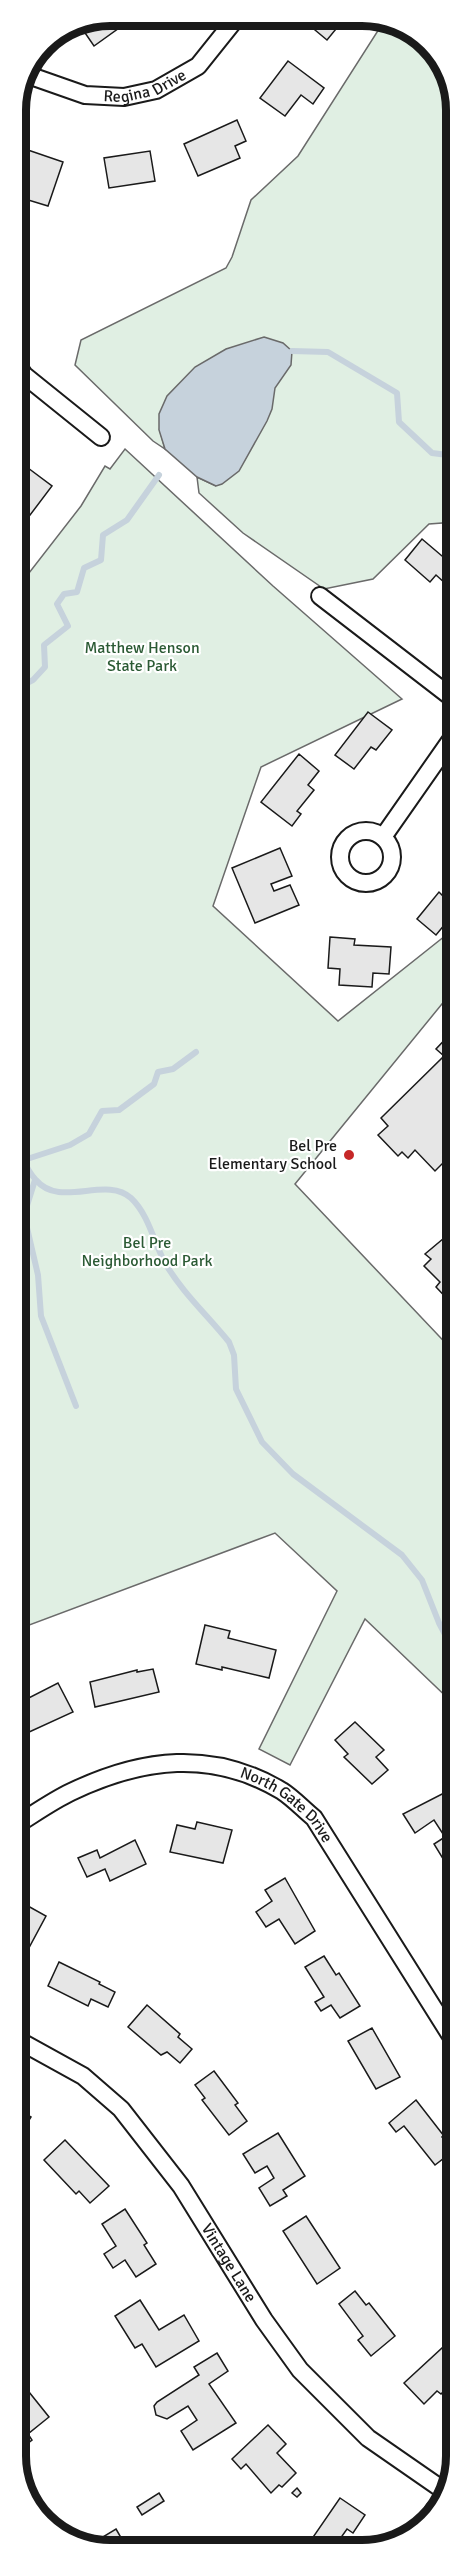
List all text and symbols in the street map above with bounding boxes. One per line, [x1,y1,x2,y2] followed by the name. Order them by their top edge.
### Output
[103,65,190,107] street label: Regina Drive
[84,638,200,676] park label: Matthew Henson State Park
[208,1136,337,1174] place label: Bel Pre Elementary School
[342,1148,356,1162] marker: Bel Pre Elementary School
[81,1233,213,1271] park label: Bel Pre Neighborhood Park
[238,1763,337,1846] street label: North Gate Drive
[197,2220,261,2306] street label: Vintage Lane

